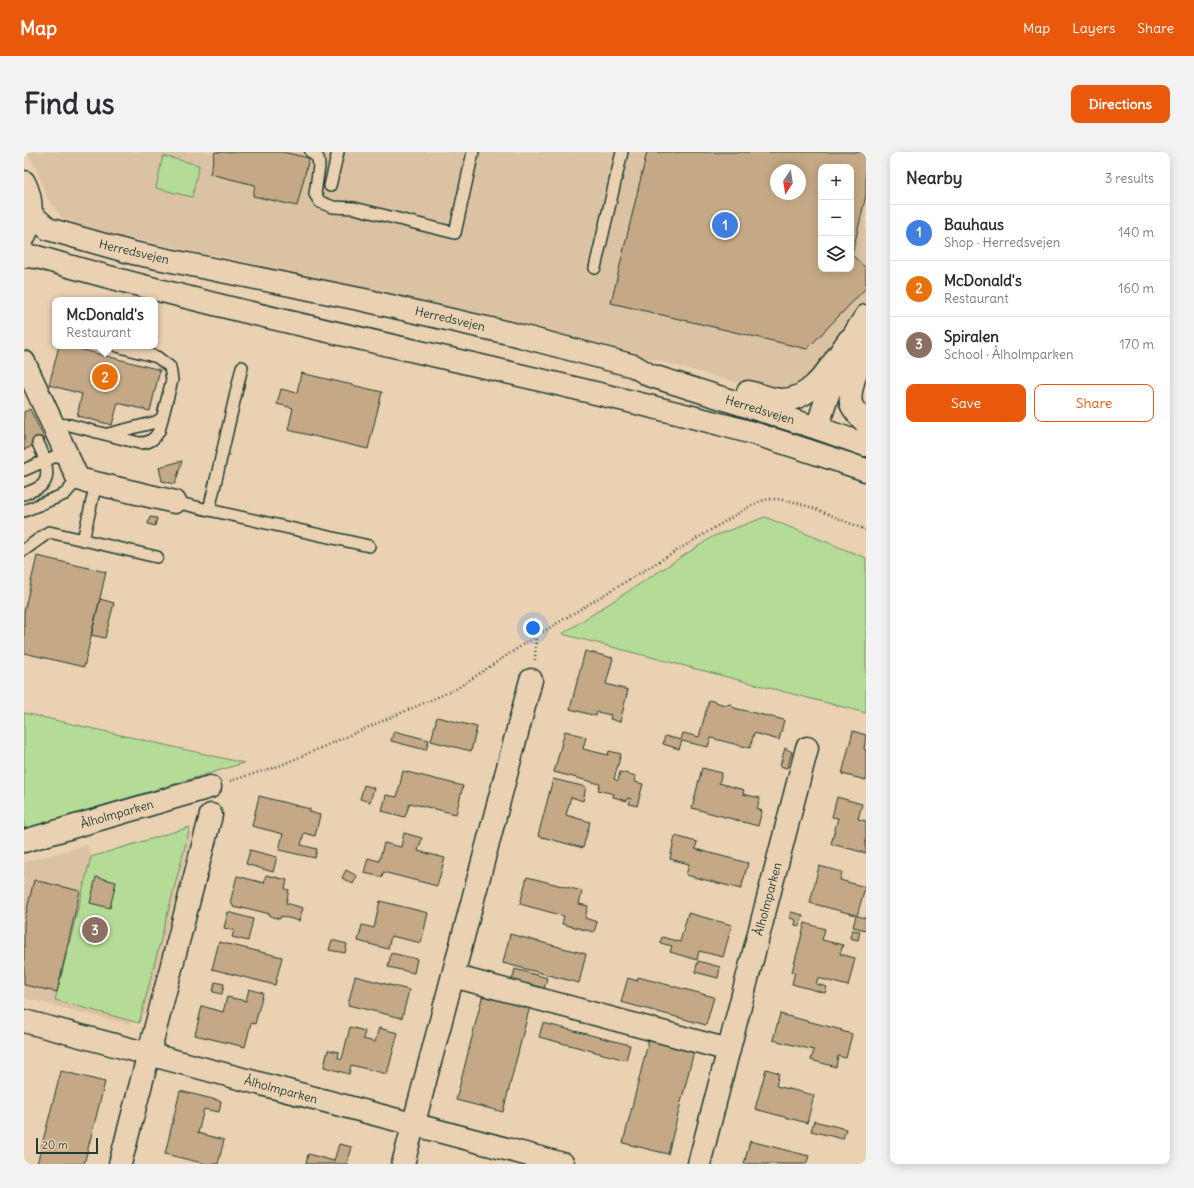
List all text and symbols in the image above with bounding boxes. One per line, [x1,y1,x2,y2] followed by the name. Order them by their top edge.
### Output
[20,16,57,40] text: Map
[1023,19,1050,37] text: Map
[1072,19,1115,37] text: Layers
[1137,19,1174,37] text: Share
[1071,85,1170,123] button: Directions
[24,86,115,122] text: Find us
[770,164,806,200] north arrow
[818,164,854,272] map controls
[818,164,854,200] button: +
[906,167,962,189] text: Nearby
[1105,170,1154,187] text: 3 results
[818,200,854,236] button: −
[712,210,738,240] pin: 1
[944,215,1004,234] text: Bauhaus
[916,224,922,241] text: 1
[1118,224,1154,241] text: 140 m
[944,234,1060,251] text: Shop · Herredsvejen
[97,236,171,267] street label: Herredsvejen
[818,236,854,272] button: layers
[944,271,1022,290] text: McDonald's
[915,280,923,297] text: 2
[1118,280,1154,297] text: 160 m
[944,290,1009,307] text: Restaurant
[52,297,158,349] popup
[413,303,487,334] street label: Herredsvejen
[66,305,144,324] text: McDonald's
[66,324,131,341] text: Restaurant
[944,327,999,346] text: Spiralen
[915,336,923,353] text: 3
[1119,336,1154,353] text: 170 m
[944,346,1074,363] text: School · Ålholmparken
[92,362,118,392] pin: 2
[906,384,1026,422] button: Save
[1034,384,1154,422] button: Share
[724,392,797,427] street label: Herredsvejen
[523,618,543,638] your location
[79,796,155,831] street label: Ålholmparken
[751,861,785,937] street label: Ålholmparken
[82,915,108,945] pin: 3
[243,1073,319,1107] street label: Ålholmparken
[36,1136,98,1155] scale bar
[42,1138,68,1152] text: 20 m

